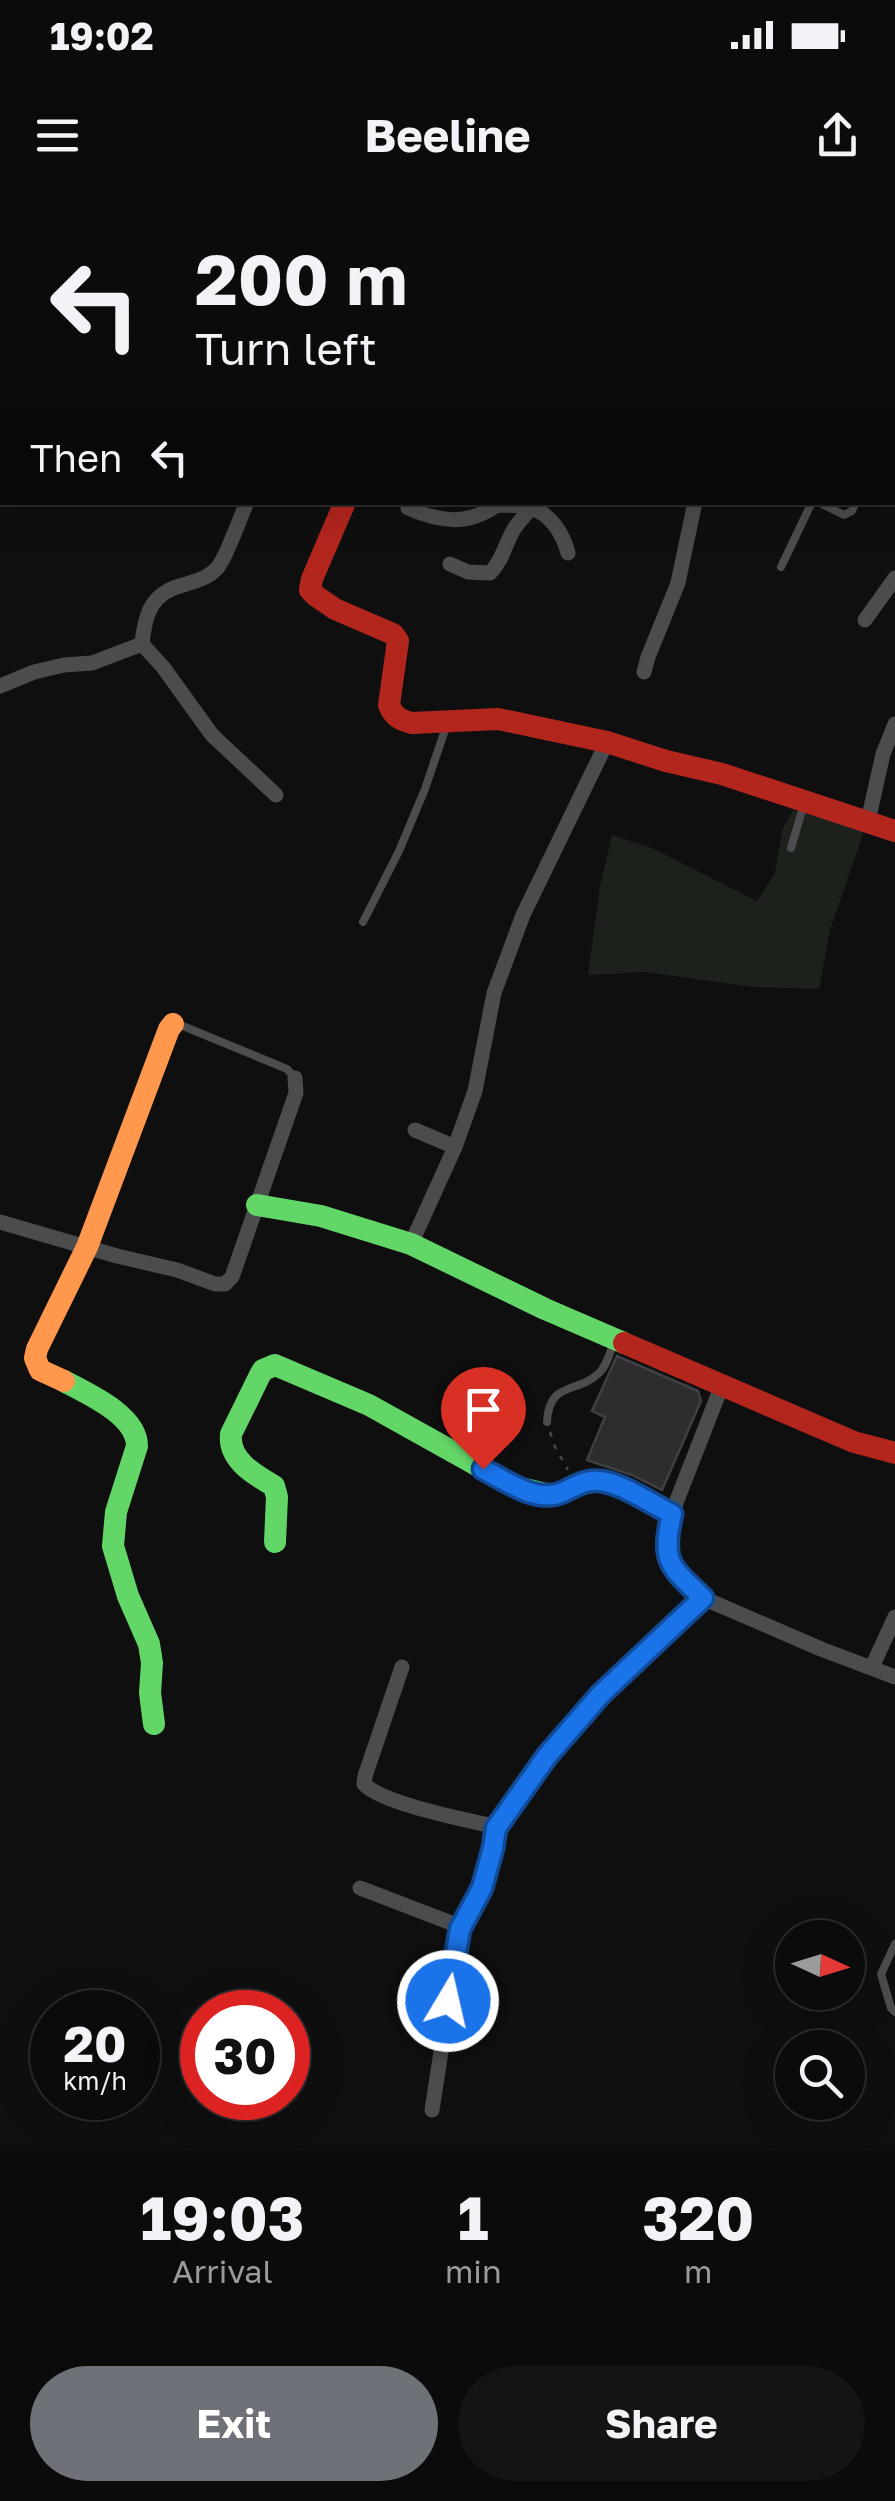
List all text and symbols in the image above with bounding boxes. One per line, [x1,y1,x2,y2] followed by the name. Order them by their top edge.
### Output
[50,13,154,58] text: 19:02
[30,108,85,163] icon: menu
[364,108,531,162] text: Beeline
[810,108,865,163] icon: share
[195,236,407,320] text: 200 m
[30,240,160,370] icon: left
[195,321,377,375] text: Turn left
[142,430,197,485] icon: left
[30,435,122,480] text: Then
[441,1367,526,1470] pin
[456,1382,511,1437] icon: arrive
[775,1920,865,2010] north arrow
[775,1920,865,2120] map controls
[396,1949,500,2053] position arrow
[180,1990,310,2120] speed limit sign: 30
[63,2013,126,2073] text: 20
[775,2030,865,2120] button: search
[63,2065,127,2096] text: km/h
[141,2181,304,2253] text: 19:03
[458,2181,489,2253] text: 1
[642,2181,754,2253] text: 320
[172,2252,273,2290] text: Arrival
[445,2252,502,2290] text: min
[684,2252,712,2290] text: m
[30,2366,438,2481] button: Exit
[458,2366,865,2481] button: Share

